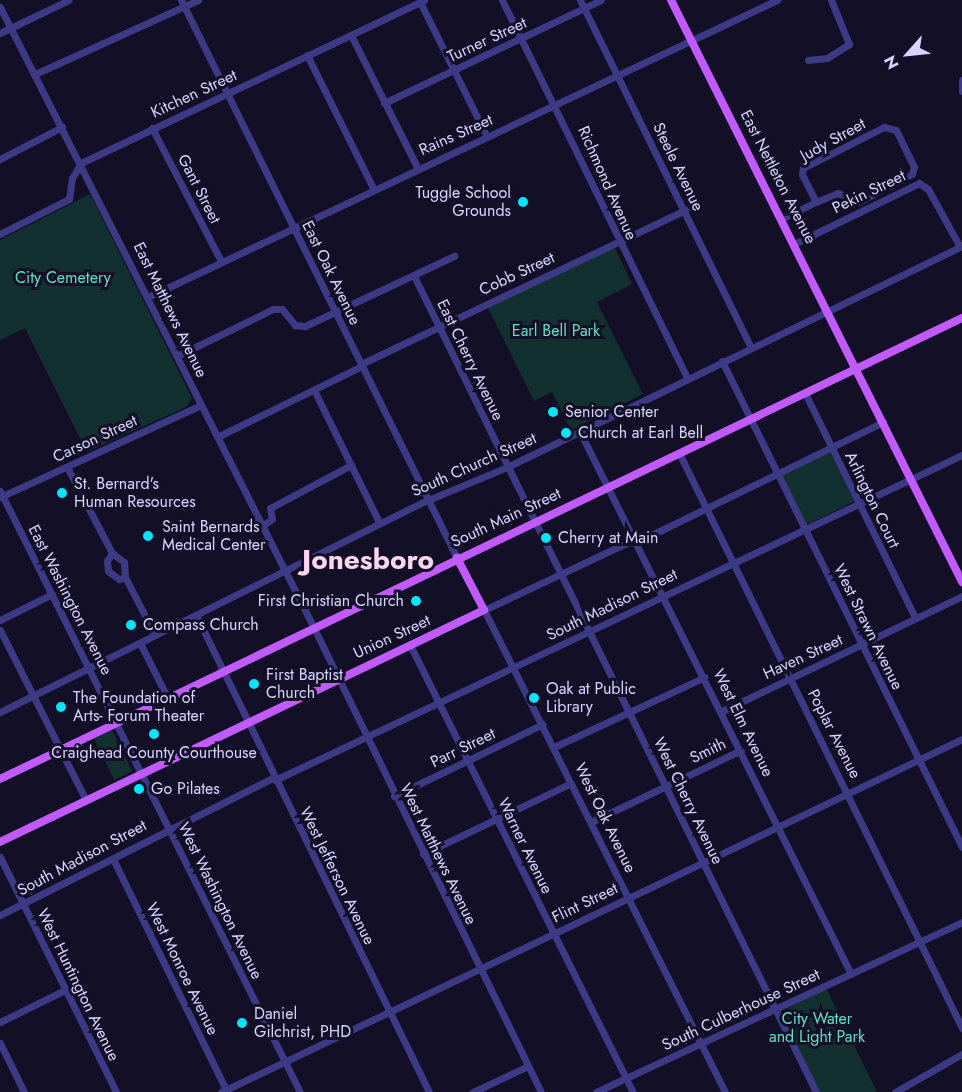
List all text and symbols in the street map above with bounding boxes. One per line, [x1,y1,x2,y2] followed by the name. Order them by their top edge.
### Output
[444,13,530,67] street label: Turner Street
[878,24,938,84] north arrow
[878,52,905,73] text: N
[148,66,240,122] street label: Kitchen Street
[736,107,820,247] street label: East Nettleton Avenue
[416,110,496,160] street label: Rains Street
[797,114,869,166] street label: Judy Street
[648,120,708,214] street label: Steele Avenue
[573,123,641,243] street label: Richmond Avenue
[173,151,225,227] street label: Gant Street
[829,166,909,218] street label: Pekin Street
[416,183,511,221] place label: Tuggle School Grounds
[516,195,530,209] marker: Tuggle School Grounds
[297,218,365,328] street label: East Oak Avenue
[129,239,211,381] street label: East Matthews Avenue
[476,248,558,300] street label: Cobb Street
[15,268,111,288] park label: City Cemetery
[432,296,508,424] street label: East Cherry Avenue
[512,321,600,341] park label: Earl Bell Park
[565,402,659,422] place label: Senior Center
[546,405,560,419] marker: Senior Center
[50,411,140,467] street label: Carson Street
[578,423,703,443] place label: Church at Earl Bell
[559,426,573,440] marker: Church at Earl Bell
[408,429,540,501] street label: South Church Street
[840,449,904,551] street label: Arlington Court
[74,474,196,512] place label: St. Bernard's Human Resources
[448,484,564,552] street label: South Main Street
[55,486,69,500] marker: St. Bernard's Human Resources
[162,517,265,555] place label: Saint Bernards Medical Center
[24,522,116,678] street label: East Washington Avenue
[139,527,157,545] marker: Saint Bernards Medical Center
[558,528,658,548] place label: Cherry at Main
[539,531,553,545] marker: Cherry at Main
[302,543,434,577] district label: Jonesboro
[829,561,907,693] street label: West Strawn Avenue
[543,565,681,645] street label: South Madison Street
[258,591,404,611] place label: First Christian Church
[409,594,423,608] marker: First Christian Church
[350,611,434,663] street label: Union Street
[143,615,259,635] place label: Compass Church
[124,618,138,632] marker: Compass Church
[760,630,846,684] street label: Haven Street
[266,665,343,703] place label: First Baptist Church
[709,666,777,780] street label: West Elm Avenue
[247,677,261,691] marker: First Baptist Church
[546,679,636,717] place label: Oak at Public Library
[803,686,865,782] street label: Poplar Avenue
[73,688,204,726] place label: The Foundation of Arts- Forum Theater
[527,691,541,705] marker: Oak at Public Library
[54,700,68,714] marker: The Foundation of Arts- Forum Theater
[427,724,499,772] street label: Parr Street
[147,727,161,741] marker: Craighead County Courthouse
[649,734,727,868] street label: West Cherry Avenue
[687,734,729,768] street label: Smith
[51,743,257,763] place label: Craighead County Courthouse
[570,760,640,876] street label: West Oak Avenue
[151,779,220,799] place label: Go Pilates
[395,780,481,928] street label: West Matthews Avenue
[132,782,146,796] marker: Go Pilates
[494,795,556,897] street label: Warner Avenue
[295,804,379,948] street label: West Jefferson Avenue
[14,816,150,900] street label: South Madison Street
[174,820,266,982] street label: West Washington Avenue
[549,879,621,927] street label: Flint Street
[142,900,222,1038] street label: West Monroe Avenue
[33,906,123,1064] street label: West Huntington Avenue
[659,965,823,1055] street label: South Culberhouse Street
[254,1004,351,1042] place label: Daniel Gilchrist, PHD
[769,1009,865,1047] park label: City Water and Light Park
[235,1016,249,1030] marker: Daniel Gilchrist, PHD

